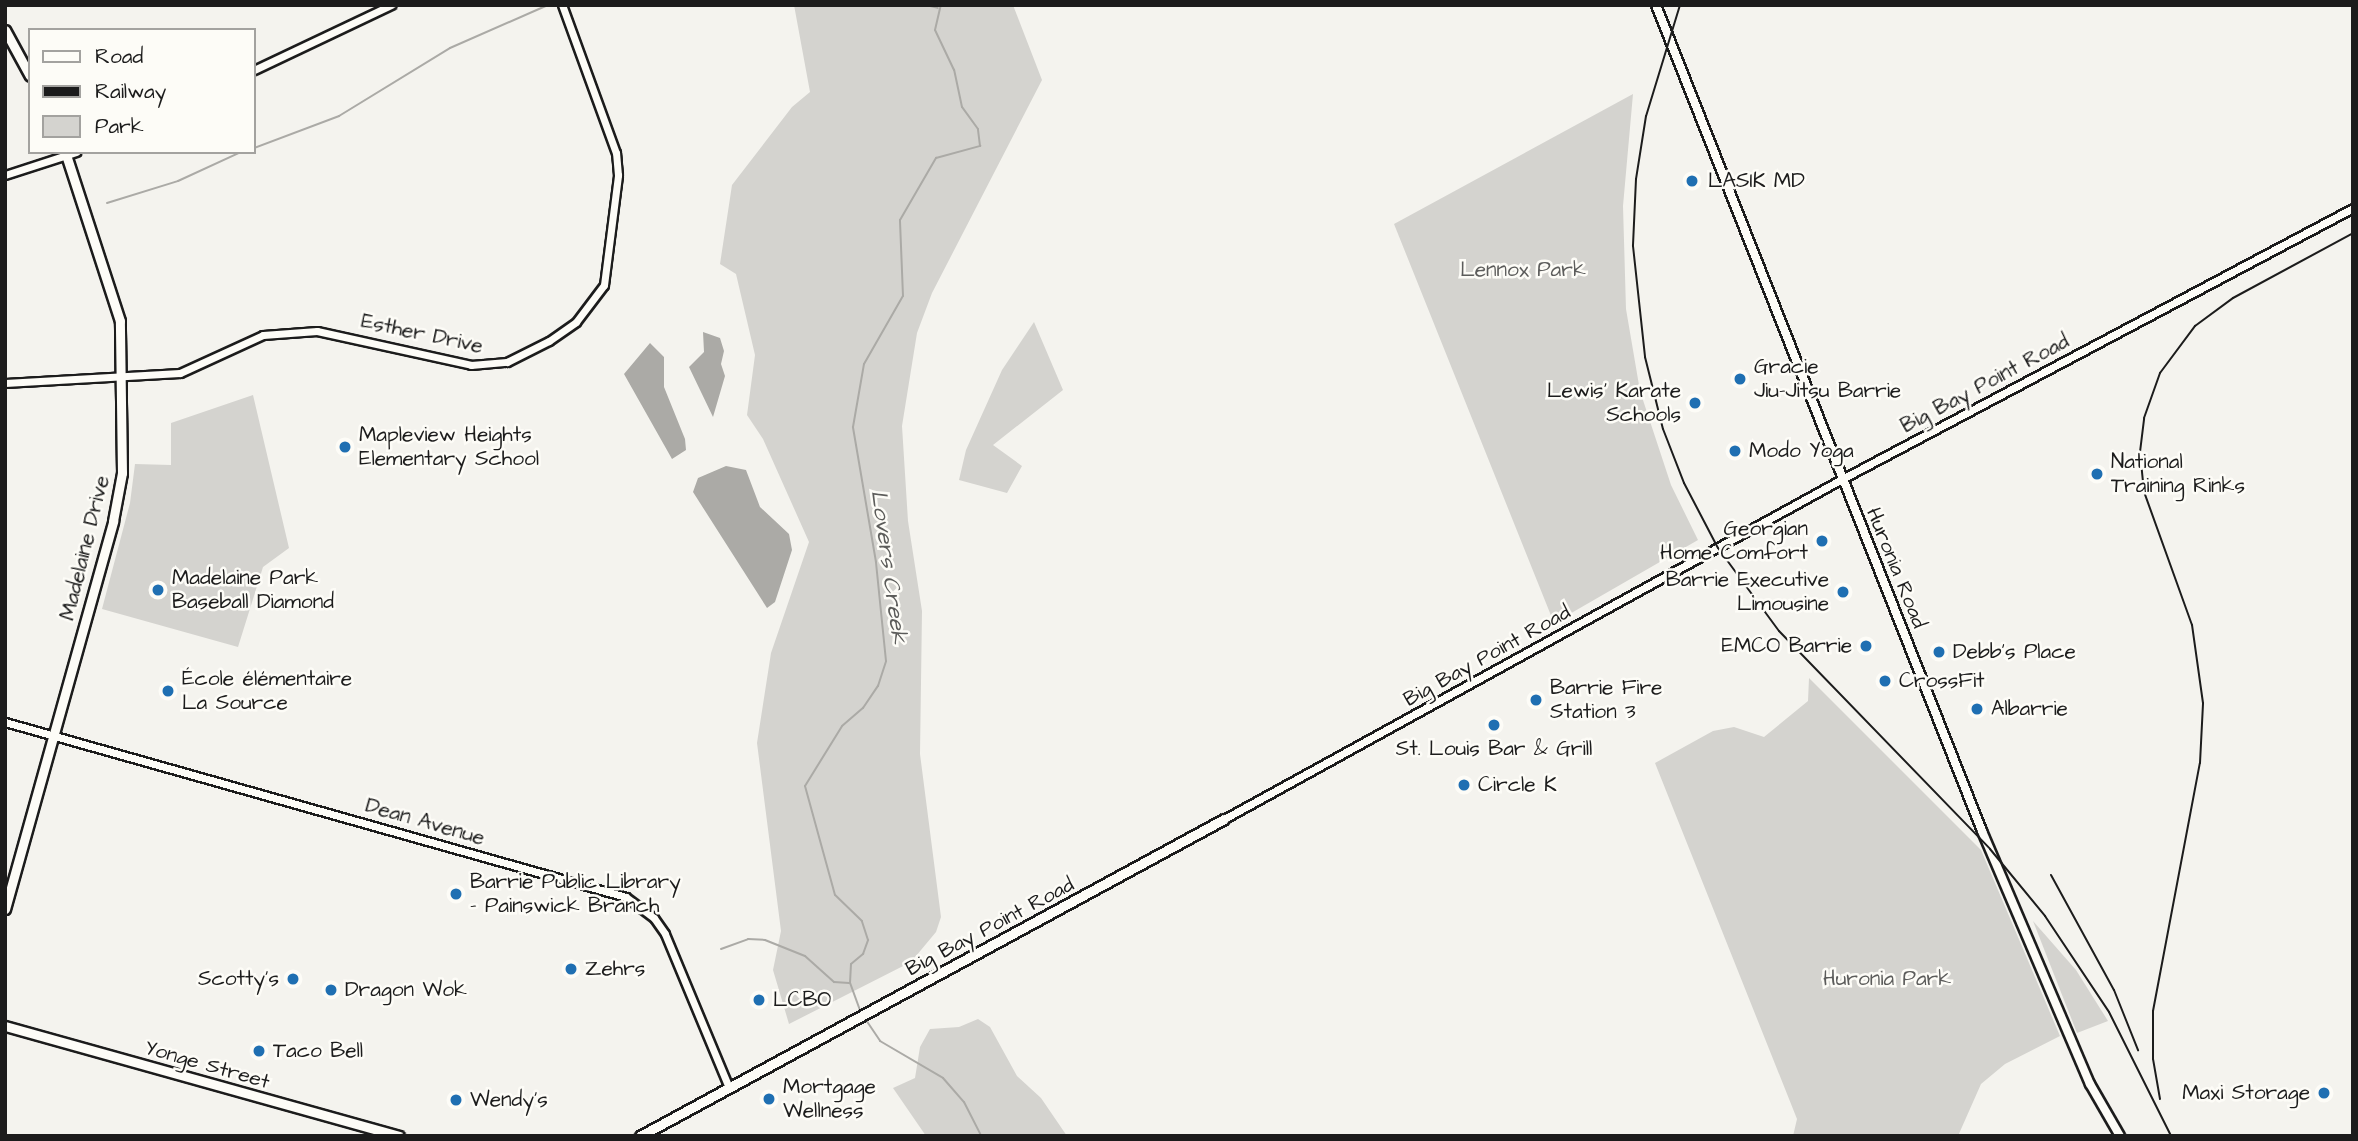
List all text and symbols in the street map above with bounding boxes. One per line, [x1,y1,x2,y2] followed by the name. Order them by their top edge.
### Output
[28,28,256,154] legend
[95,42,143,71] text: Road
[95,77,166,106] text: Railway
[95,112,144,141] text: Park
[1708,168,1805,194] place label: LASIK MD
[1682,171,1702,191] marker: LASIK MD
[1460,257,1586,283] park label: Lennox Park
[359,309,485,359] street label: Esther Drive
[1897,329,2073,439] street label: Big Bay Point Road
[1754,354,1901,404] place label: Gracie Jiu-Jitsu Barrie
[1732,371,1748,387] marker: Gracie Jiu-Jitsu Barrie
[1547,378,1681,428] place label: Lewis’ Karate Schools
[1687,395,1703,411] marker: Lewis’ Karate Schools
[359,422,539,472] place label: Mapleview Heights Elementary School
[1749,438,1854,464] place label: Modo Yoga
[337,439,353,455] marker: Mapleview Heights Elementary School
[1727,443,1743,459] marker: Modo Yoga
[2111,449,2245,499] place label: National Training Rinks
[2089,466,2105,482] marker: National Training Rinks
[55,473,115,623] street label: Madelaine Drive
[865,488,913,646] water label: Lovers Creek
[1860,504,1932,632] street label: Huronia Road
[1660,516,1808,566] place label: Georgian Home Comfort
[1814,533,1830,549] marker: Georgian Home Comfort
[172,565,334,615] place label: Madelaine Park Baseball Diamond
[1666,567,1829,617] place label: Barrie Executive Limousine
[150,582,166,598] marker: Madelaine Park Baseball Diamond
[1835,584,1851,600] marker: Barrie Executive Limousine
[1399,600,1575,712] street label: Big Bay Point Road
[1722,633,1852,659] place label: EMCO Barrie
[1858,638,1874,654] marker: EMCO Barrie
[1953,639,2076,665] place label: Debb's Place
[1931,644,1947,660] marker: Debb's Place
[182,666,352,716] place label: École élémentaire La Source
[1899,668,1985,694] place label: CrossFit
[1877,673,1893,689] marker: CrossFit
[1550,675,1662,725] place label: Barrie Fire Station 3
[160,683,176,699] marker: École élémentaire La Source
[1528,692,1544,708] marker: Barrie Fire Station 3
[1991,696,2068,722] place label: Albarrie
[1969,701,1985,717] marker: Albarrie
[1486,717,1502,733] marker: St. Louis Bar & Grill
[1396,736,1592,762] place label: St. Louis Bar & Grill
[1478,772,1557,798] place label: Circle K
[1456,777,1472,793] marker: Circle K
[363,793,487,851] street label: Dean Avenue
[470,869,681,919] place label: Barrie Public Library - Painswick Branch
[902,872,1078,982] street label: Big Bay Point Road
[448,886,464,902] marker: Barrie Public Library - Painswick Branch
[585,956,645,982] place label: Zehrs
[563,961,579,977] marker: Zehrs
[198,966,279,992] place label: Scotty's
[1823,966,1951,992] park label: Huronia Park
[285,971,301,987] marker: Scotty's
[345,977,467,1003] place label: Dragon Wok
[323,982,339,998] marker: Dragon Wok
[773,987,831,1013] place label: LCBO
[751,992,767,1008] marker: LCBO
[142,1035,272,1095] street label: Yonge Street
[273,1038,363,1064] place label: Taco Bell
[251,1043,267,1059] marker: Taco Bell
[783,1074,876,1124] place label: Mortgage Wellness
[2182,1080,2310,1106] place label: Maxi Storage
[2316,1085,2332,1101] marker: Maxi Storage
[470,1087,548,1113] place label: Wendy's
[761,1091,777,1107] marker: Mortgage Wellness
[448,1092,464,1108] marker: Wendy's

